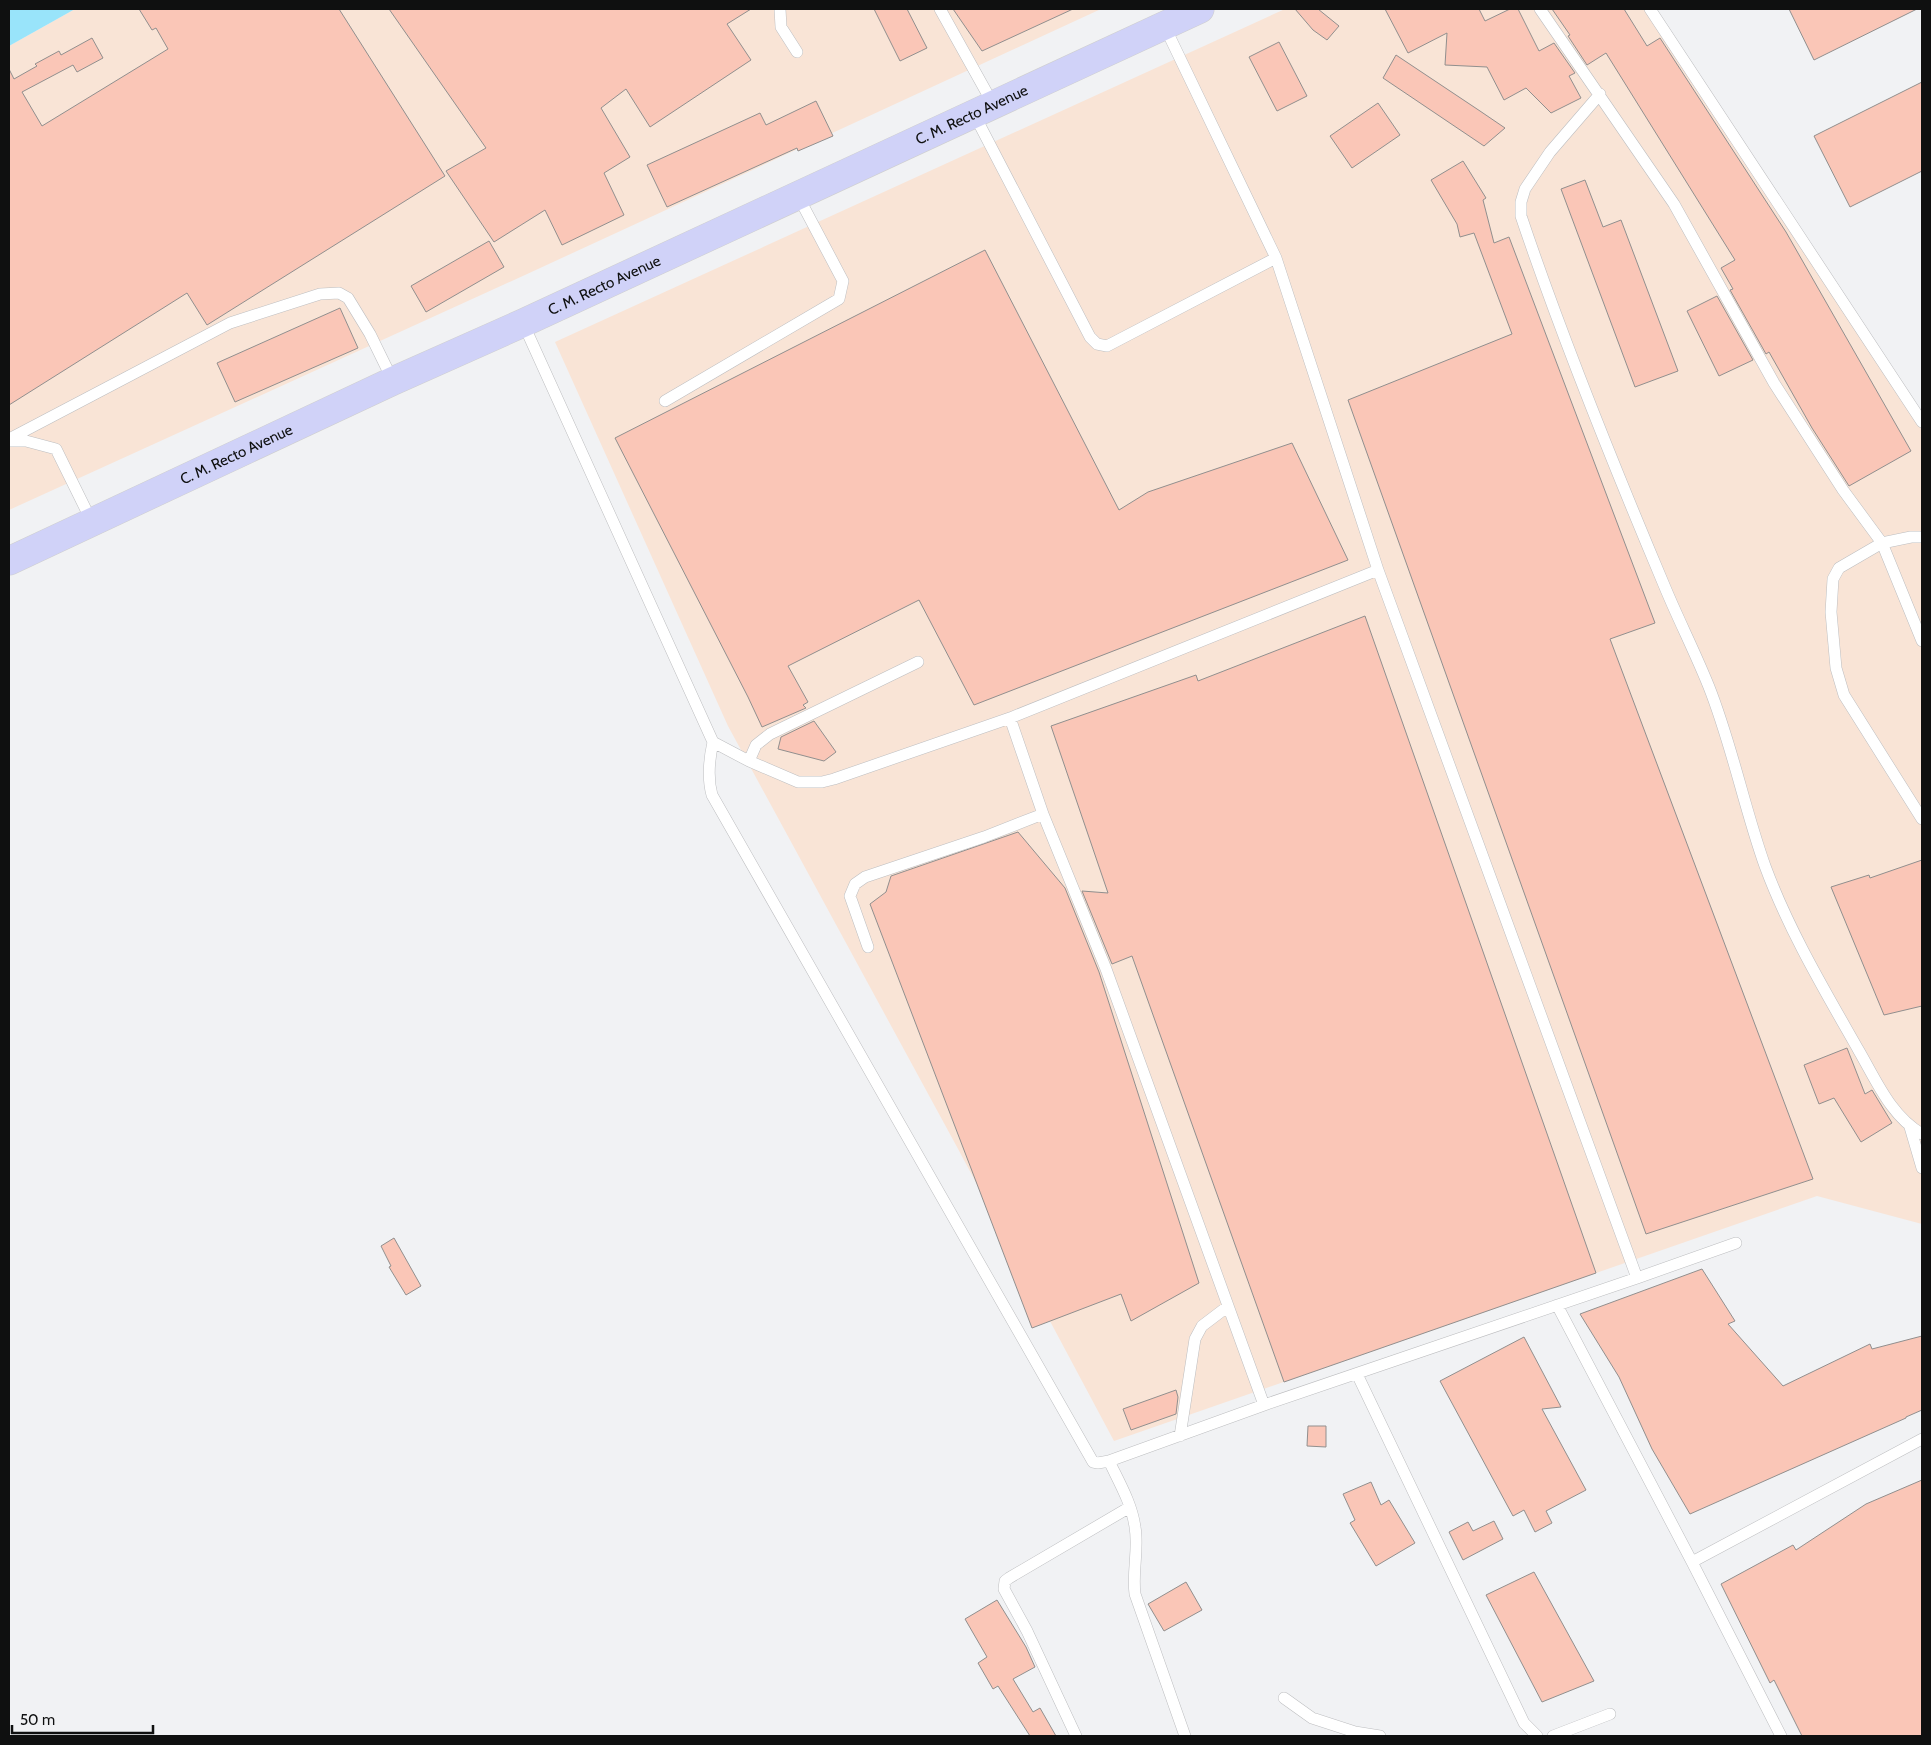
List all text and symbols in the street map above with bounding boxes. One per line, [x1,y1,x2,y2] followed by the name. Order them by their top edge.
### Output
[913,81,1031,149] street label: C. M. Recto Avenue
[545,251,664,319] street label: C. M. Recto Avenue
[177,420,296,488] street label: C. M. Recto Avenue
[12,1702,154,1734] scale bar
[20,1711,55,1729] text: 50 m

